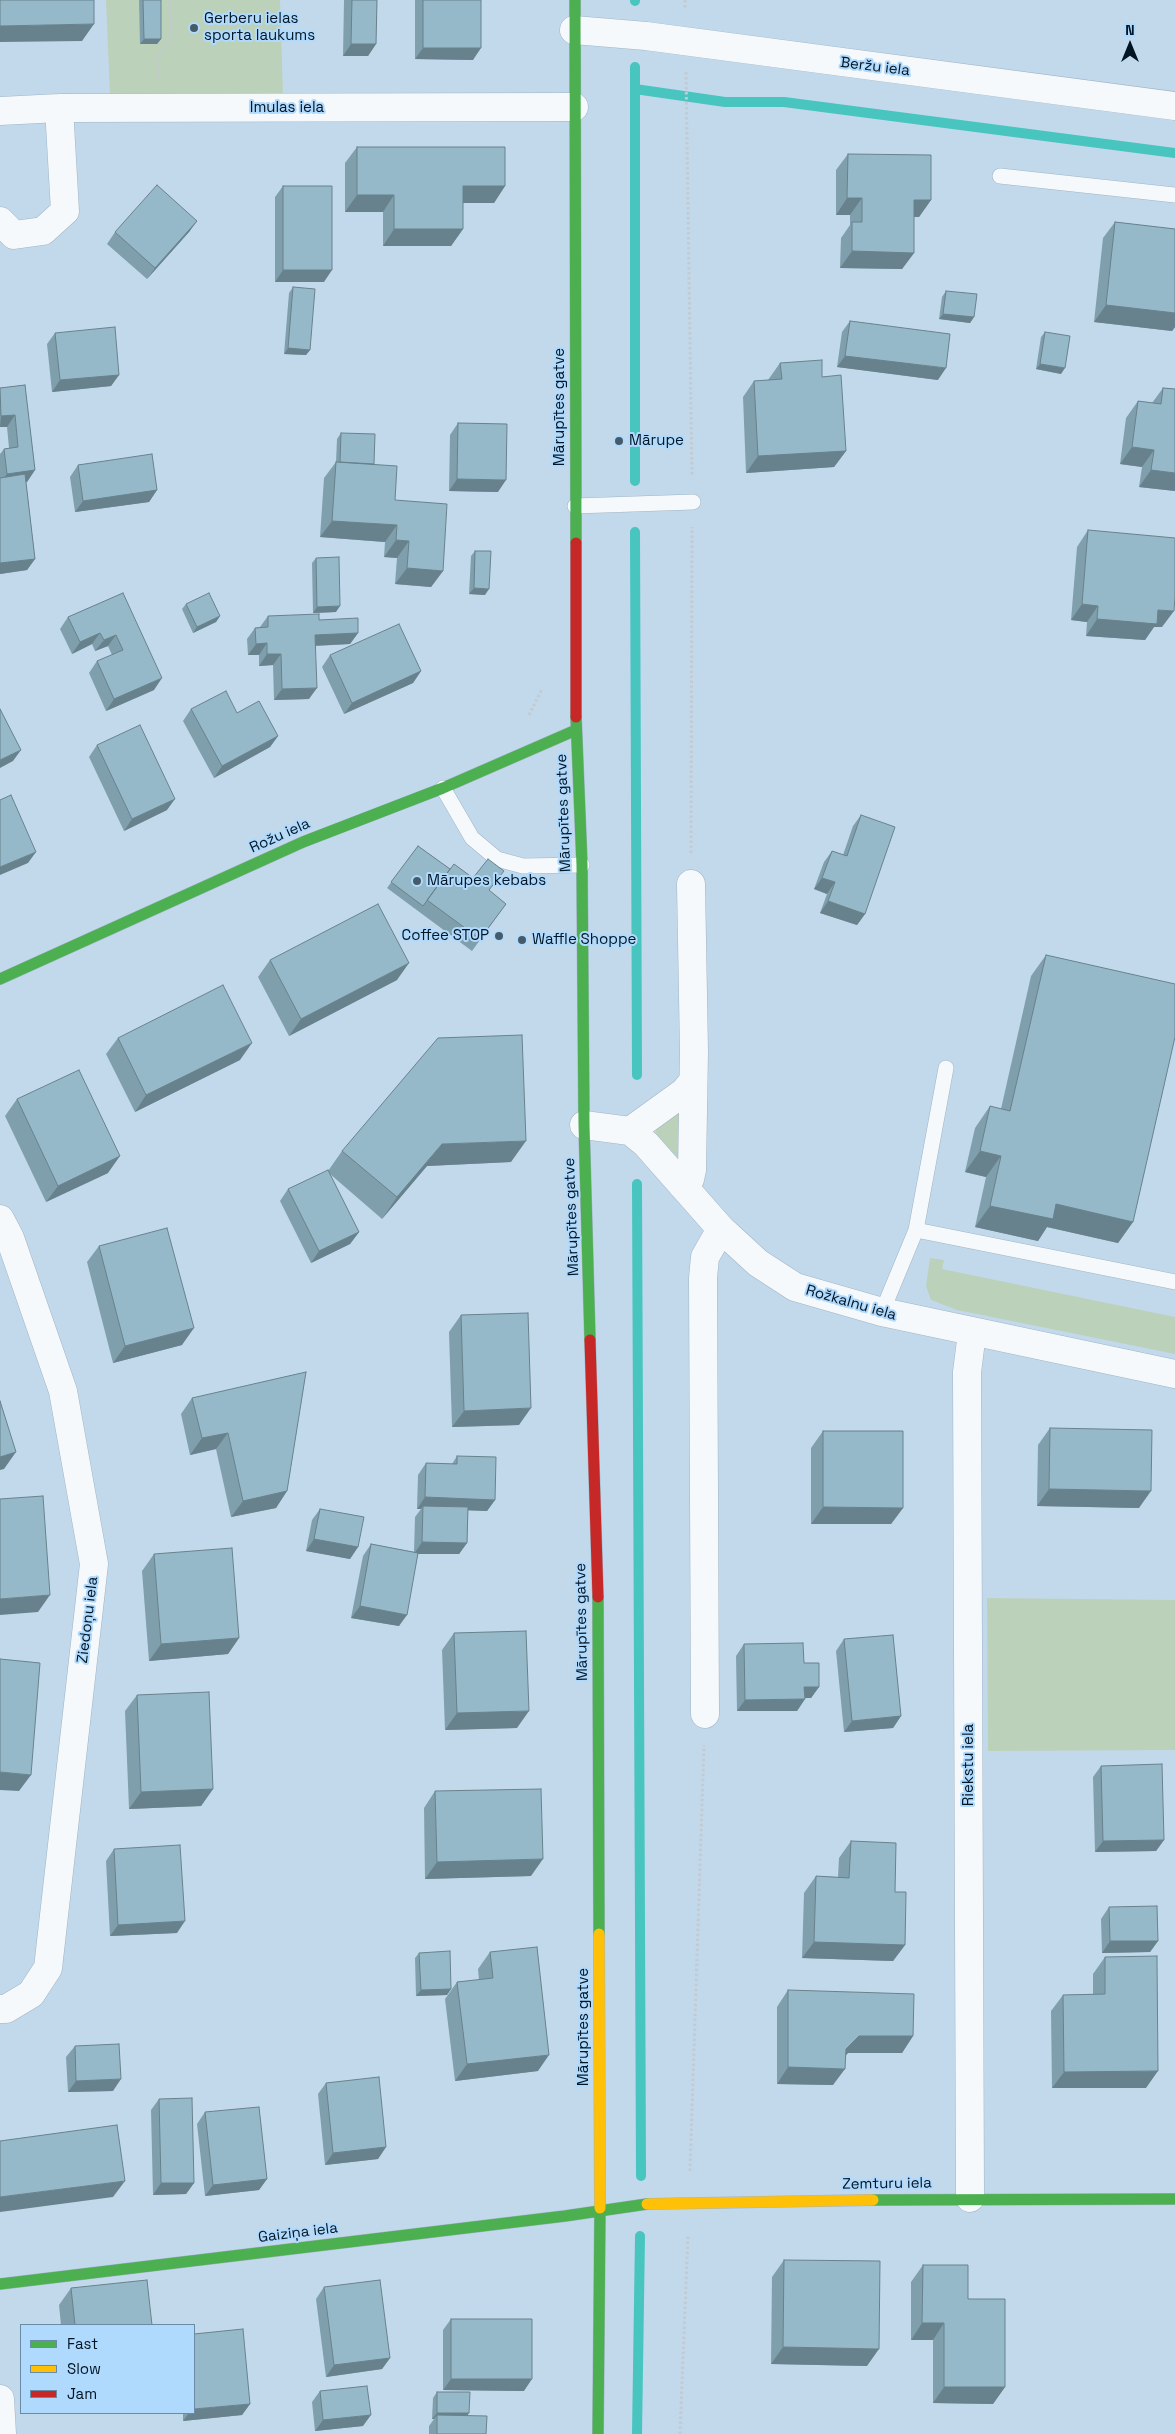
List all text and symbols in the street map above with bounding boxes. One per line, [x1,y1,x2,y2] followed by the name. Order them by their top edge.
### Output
[204,10,315,45] place label: Gerberu ielas sporta laukums
[1105,20,1155,70] north arrow
[1125,21,1135,39] text: N
[188,22,200,34] marker: Gerberu ielas sporta laukums
[839,54,911,80] street label: Beržu iela
[250,99,324,117] street label: Imulas iela
[551,348,569,466] street label: Mārupītes gatve
[629,432,684,450] place label: Mārupe
[613,435,625,447] marker: Mārupe
[553,754,575,872] street label: Mārupītes gatve
[247,815,313,857] street label: Rožu iela
[427,872,546,890] place label: Mārupes kebabs
[411,875,423,887] marker: Mārupes kebabs
[402,927,489,945] place label: Coffee STOP
[493,930,505,942] marker: Coffee STOP
[532,931,636,949] place label: Waffle Shoppe
[516,934,528,946] marker: Waffle Shoppe
[561,1158,583,1276] street label: Mārupītes gatve
[804,1281,898,1325] street label: Rožkalnu iela
[572,1563,592,1681] street label: Mārupītes gatve
[74,1576,102,1664] street label: Ziedoņu iela
[960,1724,978,1806] street label: Riekstu iela
[575,1968,593,2086] street label: Mārupītes gatve
[842,2174,932,2194] street label: Zemturu iela
[257,2219,339,2247] street label: Gaiziņa iela
[20,2324,195,2414] legend
[67,2334,98,2353] text: Fast
[67,2359,101,2378] text: Slow
[67,2384,97,2403] text: Jam

